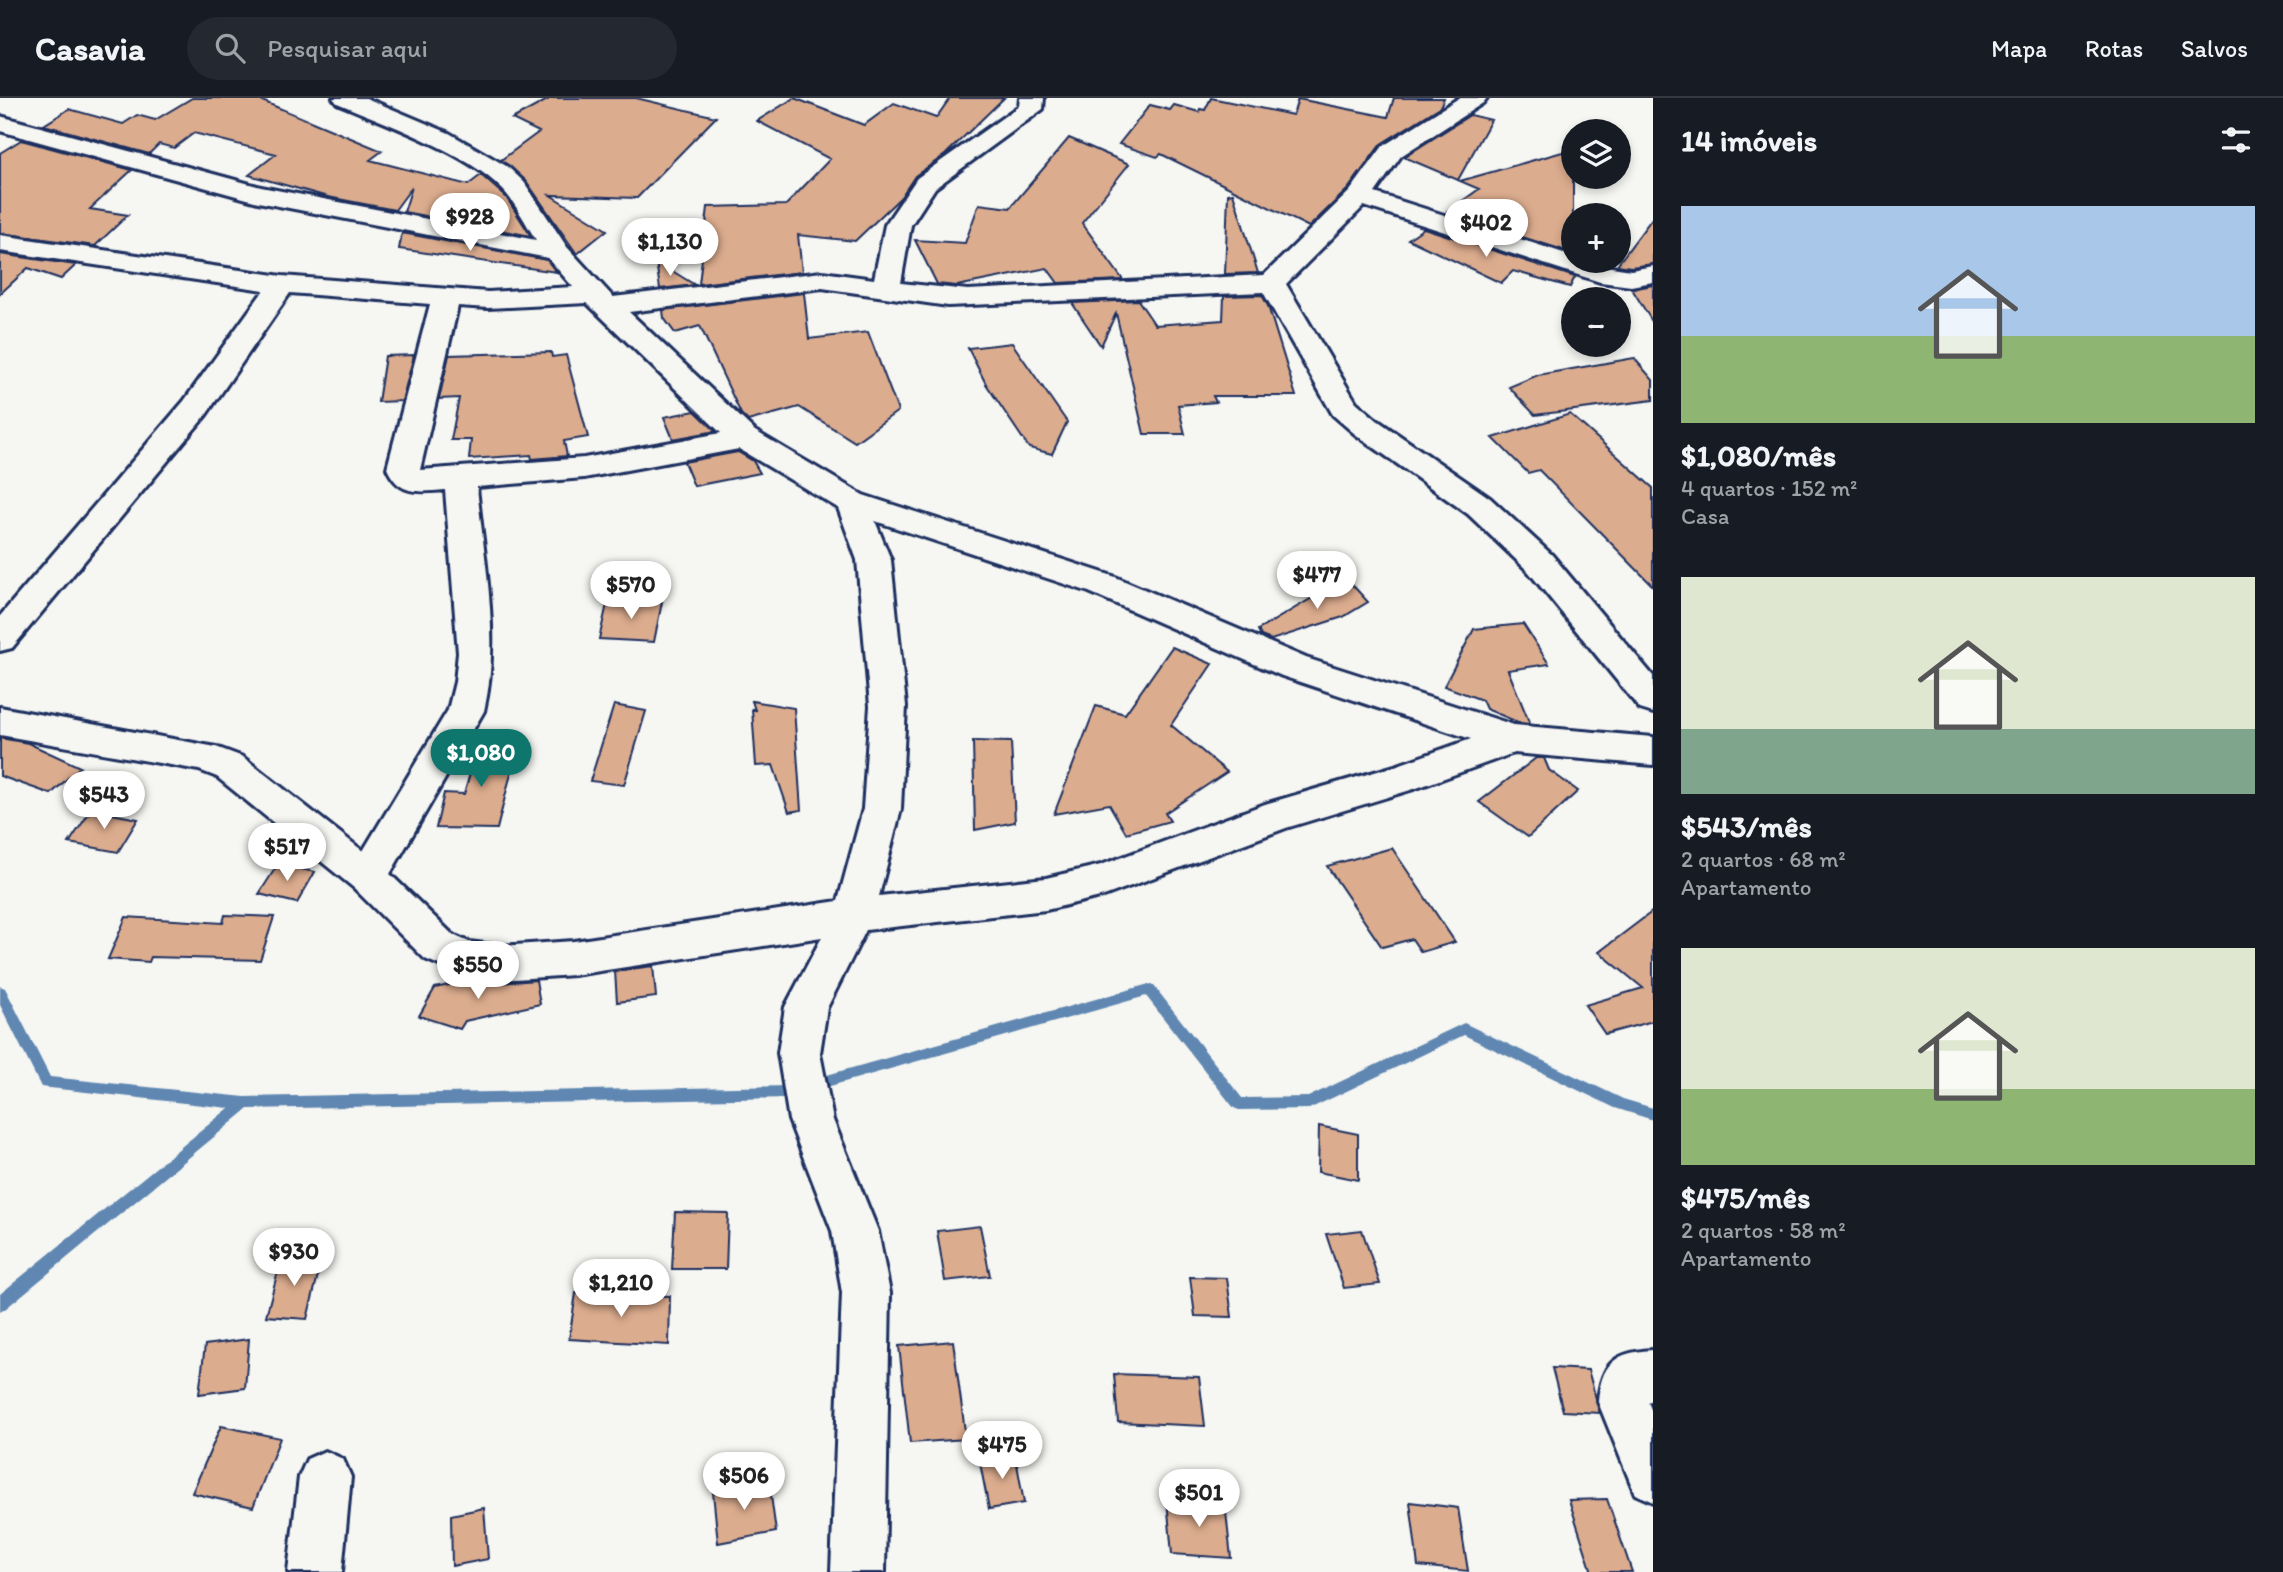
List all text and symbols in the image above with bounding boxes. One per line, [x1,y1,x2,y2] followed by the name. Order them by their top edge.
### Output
[187,17,677,80] search box
[35,29,145,68] text: Casavia
[211,29,249,67] icon: search
[267,32,428,64] text: Pesquisar aqui
[1991,34,2047,63] text: Mapa
[2085,34,2143,63] text: Rotas
[2181,34,2248,63] text: Salvos
[1561,119,1631,357] map controls
[1561,119,1631,189] button: layers
[2217,121,2255,159] icon: filters
[1681,122,1817,159] text: 14 imóveis
[429,194,511,253] pin: $928
[1445,200,1527,259] pin: $402
[446,202,494,230] text: $928
[1561,203,1631,273] button: +
[1460,208,1512,236] text: $402
[613,218,727,278] pin: $1,130
[637,227,703,255] text: $1,130
[1905,251,2031,377] icon: home
[1561,287,1631,357] button: −
[1681,437,1836,474] text: $1,080/mês
[1681,474,1857,502] text: 4 quartos · 152 m²
[1681,502,1729,530] text: Casa
[1276,552,1358,611] pin: $477
[1293,560,1341,588] text: $477
[590,561,672,621] pin: $570
[606,570,656,598] text: $570
[1905,622,2031,748] icon: home
[424,730,538,789] pin: $1,080
[447,738,515,766] text: $1,080
[63,772,145,831] pin: $543
[79,780,129,808] text: $543
[1681,808,1812,845] text: $543/mês
[246,824,328,883] pin: $517
[264,832,310,860] text: $517
[1681,845,1846,873] text: 2 quartos · 68 m²
[1681,873,1812,901] text: Apartamento
[437,942,519,1001] pin: $550
[453,950,503,978] text: $550
[1905,993,2031,1119] icon: home
[1681,1179,1810,1216] text: $475/mês
[1681,1216,1846,1244] text: 2 quartos · 58 m²
[253,1228,335,1288] pin: $930
[269,1237,319,1265] text: $930
[1681,1244,1812,1272] text: Apartamento
[564,1260,678,1319] pin: $1,210
[589,1268,653,1296] text: $1,210
[961,1422,1043,1481] pin: $475
[978,1430,1026,1458] text: $475
[703,1452,785,1512] pin: $506
[719,1461,769,1489] text: $506
[1158,1470,1240,1529] pin: $501
[1175,1478,1223,1506] text: $501

